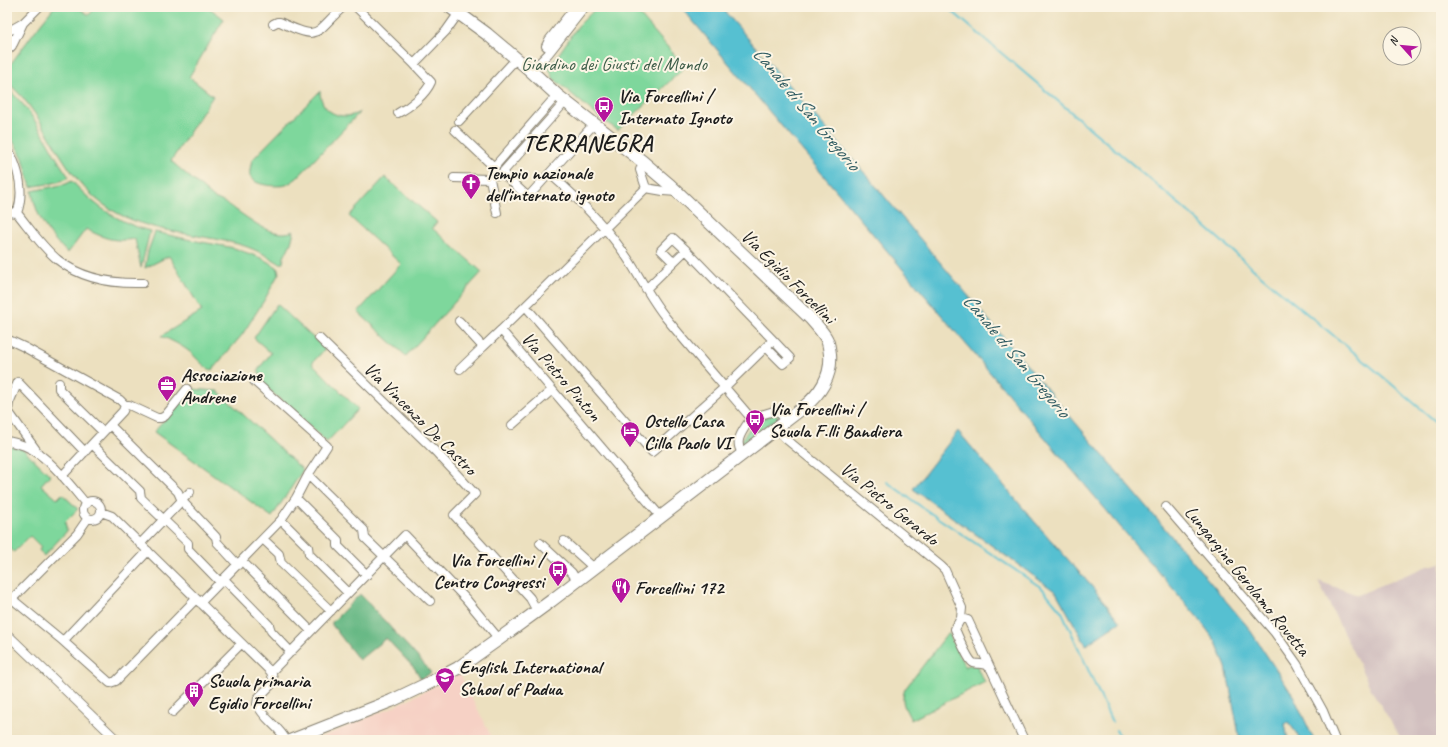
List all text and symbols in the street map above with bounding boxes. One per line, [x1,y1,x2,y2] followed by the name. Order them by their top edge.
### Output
[1382,26,1422,66] north arrow
[1385,33,1402,48] text: N
[748,41,867,177] water label: Canale di San Gregorio
[521,52,708,76] park label: Giardino dei Giusti del Mondo
[618,84,734,130] place label: Via Forcellini / Internato Ignoto
[593,95,615,123] bus stop icon: Via Forcellini / Internato Ignoto
[523,129,654,158] district label: TERRANEGRA
[485,161,615,207] place label: Tempio nazionale dell'internato ignoto
[460,172,482,200] church icon: Tempio nazionale dell'internato ignoto
[736,224,842,331] street label: Via Egidio Forcellini
[958,288,1077,424] water label: Canale di San Gregorio
[516,327,607,427] street label: Via Pietro Pinton
[359,357,484,482] street label: Via Vincenzo De Castro
[181,363,263,409] place label: Associazione Andrene
[156,374,178,402] office icon: Associazione Andrene
[769,397,902,443] place label: Via Forcellini / Scuola F.lli Bandiera
[744,408,766,436] bus stop icon: Via Forcellini / Scuola F.lli Bandiera
[644,409,735,455] place label: Ostello Casa Cilla Paolo VI
[619,420,641,448] hotel icon: Ostello Casa Cilla Paolo VI
[835,457,945,552] street label: Via Pietro Gerardo
[1179,501,1316,662] street label: Lungargine Gerolamo Rovetta
[433,548,548,594] place label: Via Forcellini / Centro Congressi
[547,559,569,587] bus stop icon: Via Forcellini / Centro Congressi
[610,576,632,604] restaurant icon: Forcellini 172
[635,576,726,600] place label: Forcellini 172
[459,655,605,701] place label: English International School of Padua
[434,666,456,694] school or university icon: English International School of Padua
[208,669,312,715] place label: Scuola primaria Egidio Forcellini
[183,680,205,708] building icon: Scuola primaria Egidio Forcellini

